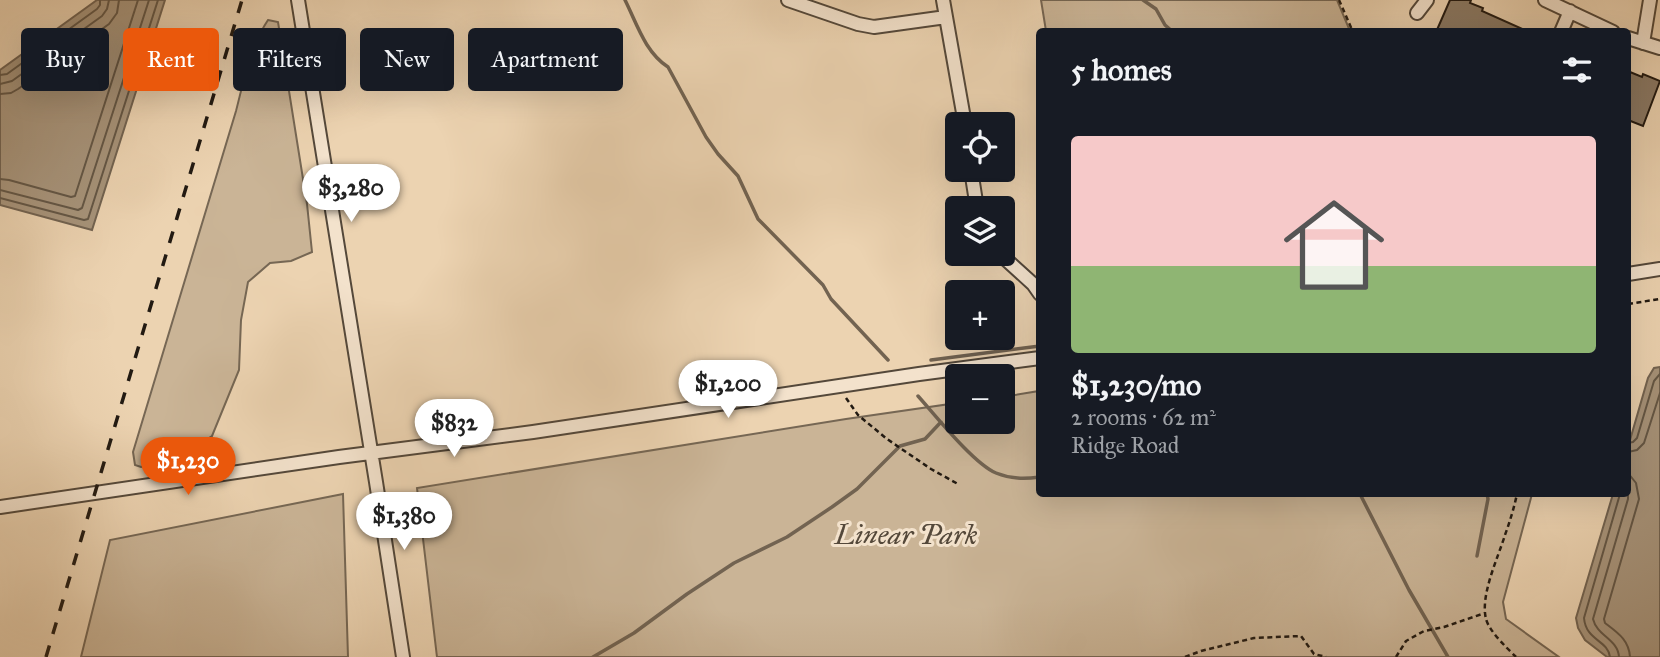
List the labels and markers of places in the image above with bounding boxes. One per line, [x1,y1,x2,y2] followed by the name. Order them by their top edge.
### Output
[294,164,408,224] pin: $3,280
[671,360,785,420] pin: $1,200
[413,400,495,459] pin: $832
[131,438,245,497] pin: $1,230
[347,492,461,552] pin: $1,380

